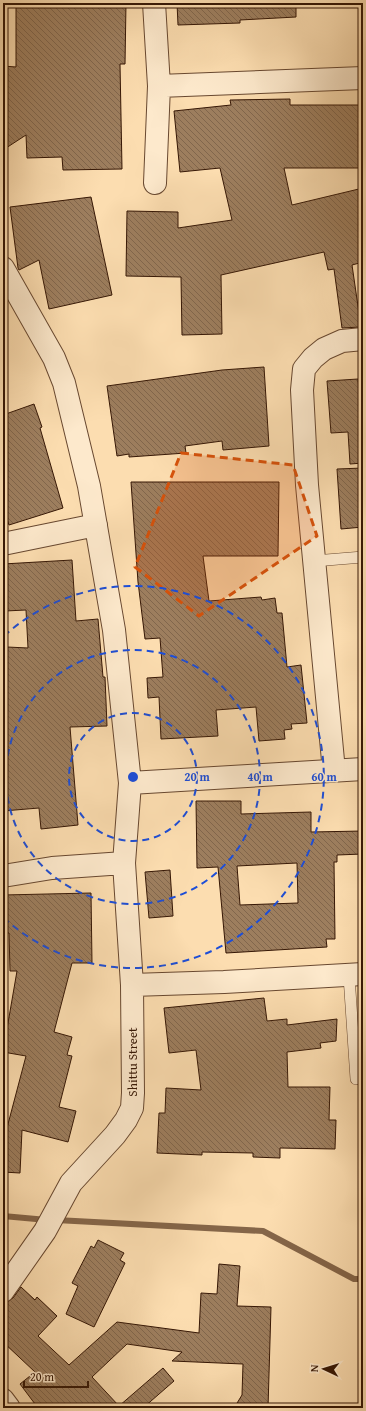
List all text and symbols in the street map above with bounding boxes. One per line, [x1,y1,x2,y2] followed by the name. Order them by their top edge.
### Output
[184,768,210,785] text: 20 m
[247,768,273,785] text: 40 m
[311,768,337,785] text: 60 m
[126,770,140,784] centre of rings
[123,1027,142,1097] street label: Shittu Street
[304,1349,344,1389] north arrow
[24,1363,88,1389] scale bar
[306,1363,322,1373] text: N
[30,1368,54,1385] text: 20 m

